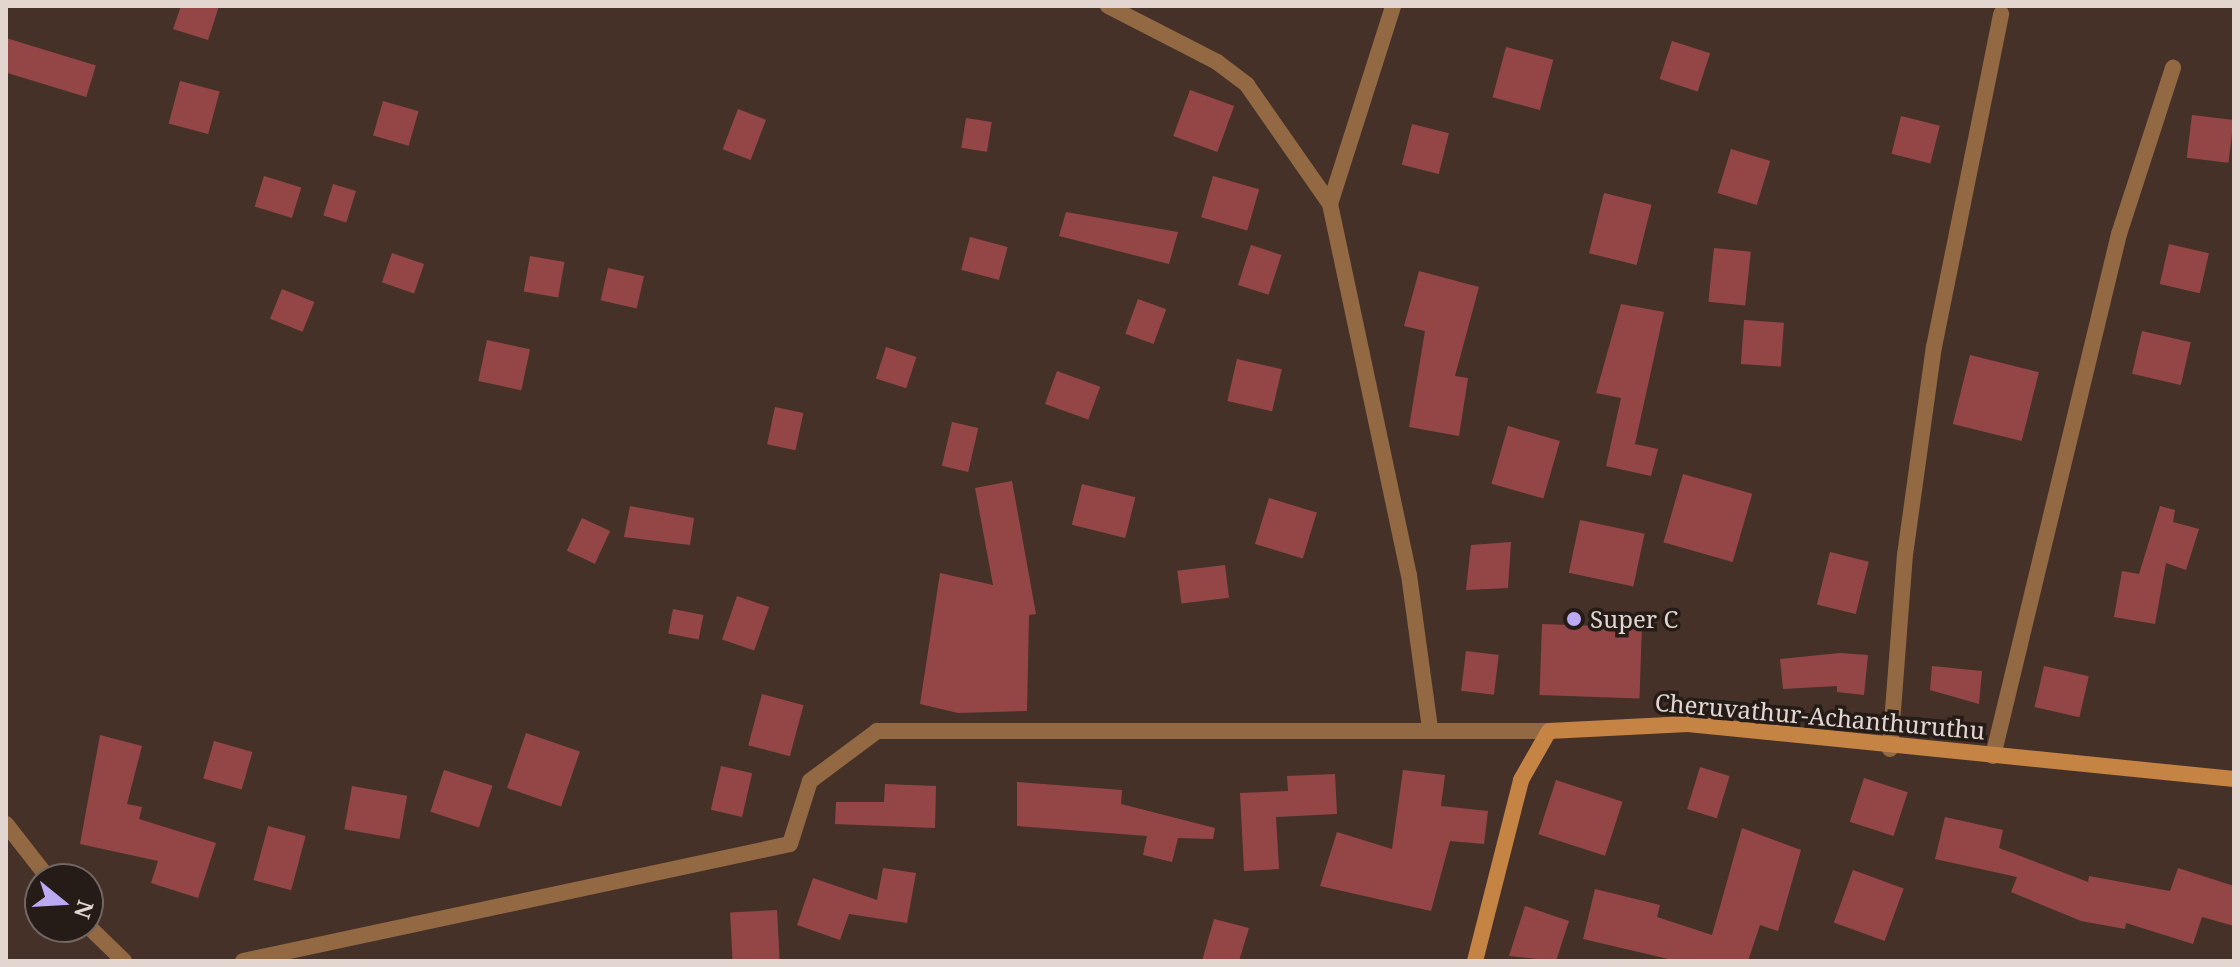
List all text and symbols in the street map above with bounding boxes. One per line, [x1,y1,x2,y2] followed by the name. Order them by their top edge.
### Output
[1590,605,1678,633] place label: Super C
[1565,610,1583,628] marker: Super C
[1654,687,1986,745] street label: Cheruvathur-Achanthuruthu
[24,863,104,943] north arrow
[68,897,102,923] text: N

